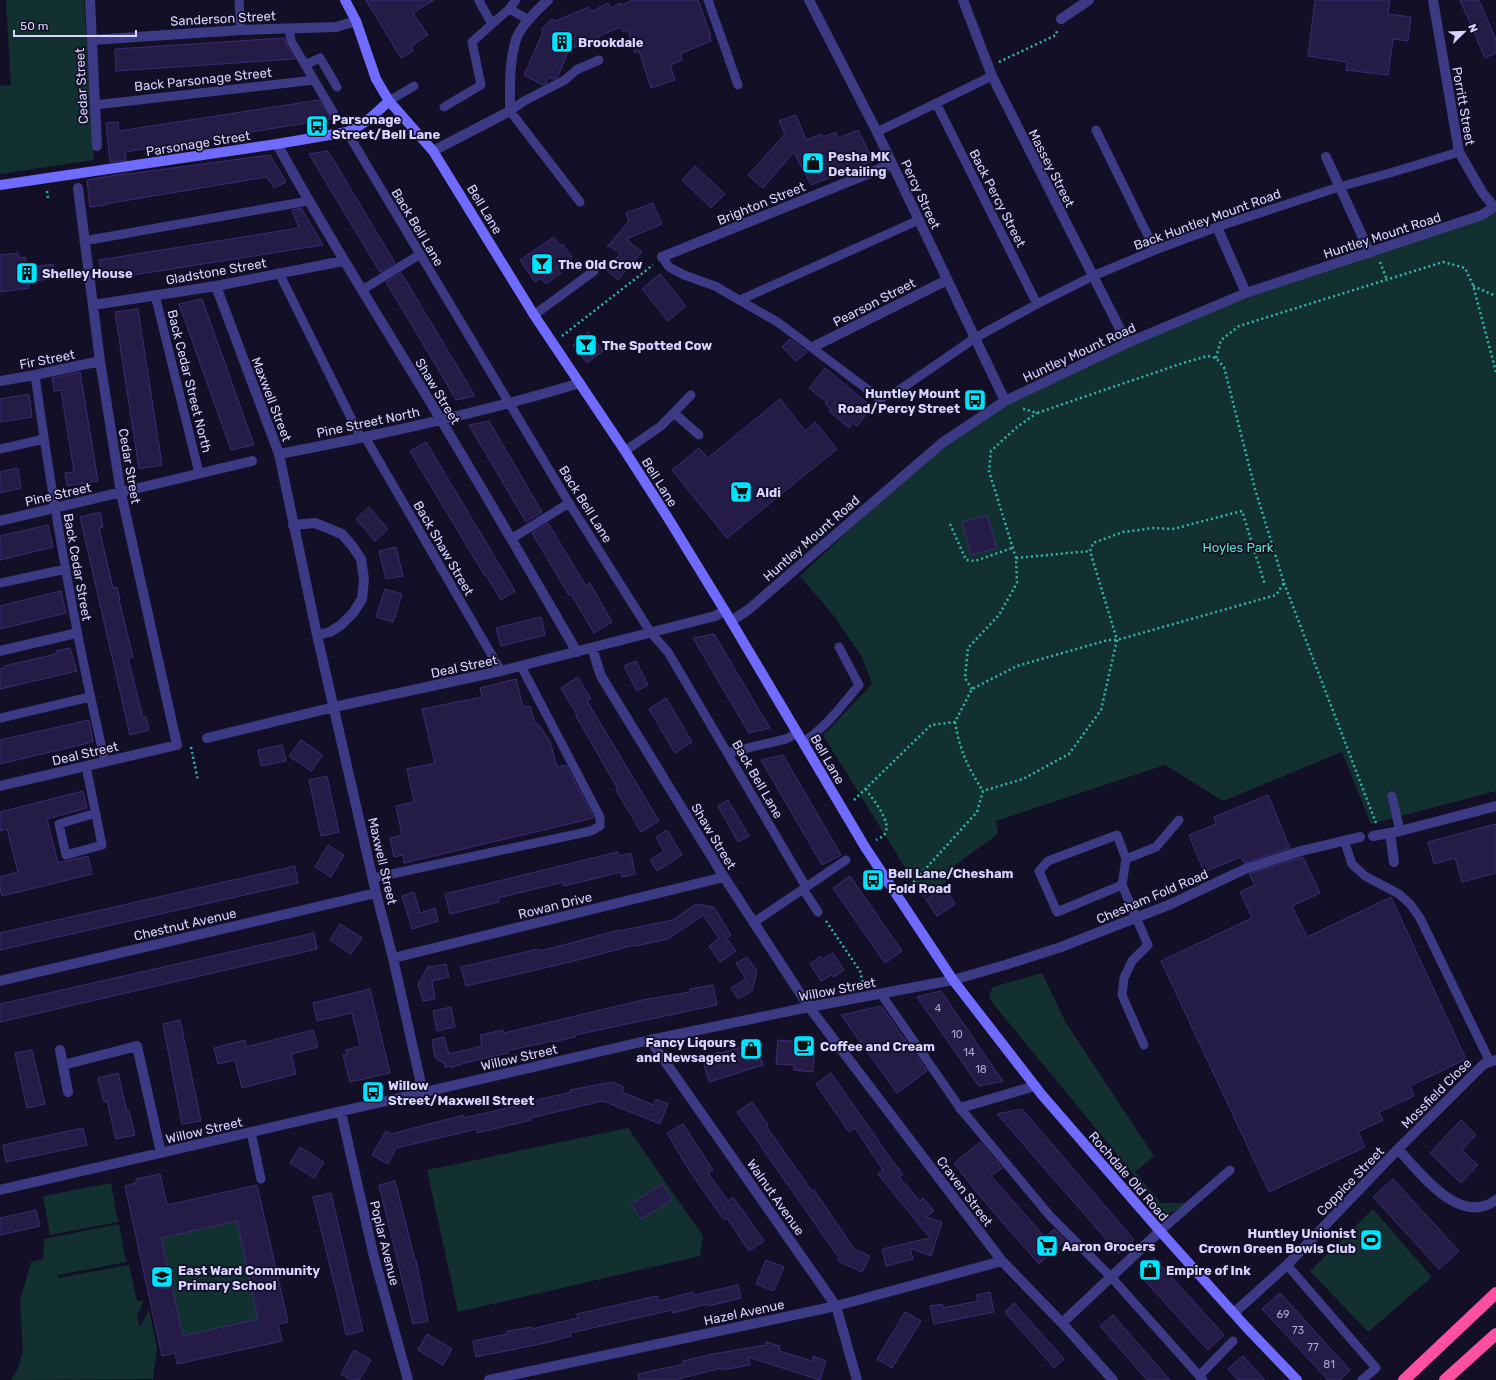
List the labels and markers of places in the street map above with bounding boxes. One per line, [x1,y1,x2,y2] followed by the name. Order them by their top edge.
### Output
[549,29,575,55] building icon: Brookdale
[578,35,644,50] place label: Brookdale
[332,112,440,142] place label: Parsonage Street/Bell Lane
[304,113,330,139] bus stop icon: Parsonage Street/Bell Lane
[828,149,890,179] place label: Pesha MK Detailing
[800,150,826,176] shop icon: Pesha MK Detailing
[529,251,555,277] bar icon: The Old Crow
[558,257,643,272] place label: The Old Crow
[14,260,40,286] building icon: Shelley House
[42,266,133,281] place label: Shelley House
[573,332,599,358] bar icon: The Spotted Cow
[602,338,712,353] place label: The Spotted Cow
[838,386,960,416] place label: Huntley Mount Road/Percy Street
[962,387,988,413] bus stop icon: Huntley Mount Road/Percy Street
[728,479,754,505] supermarket icon: Aldi
[756,485,781,500] place label: Aldi
[888,866,1014,896] place label: Bell Lane/Chesham Fold Road
[860,867,886,893] bus stop icon: Bell Lane/Chesham Fold Road
[791,1033,817,1059] cafe icon: Coffee and Cream
[636,1035,736,1065] place label: Fancy Liqours and Newsagent
[738,1036,764,1062] shop icon: Fancy Liqours and Newsagent
[820,1039,935,1054] place label: Coffee and Cream
[388,1078,534,1108] place label: Willow Street/Maxwell Street
[360,1079,386,1105] bus stop icon: Willow Street/Maxwell Street
[1199,1226,1356,1256] place label: Huntley Unionist Crown Green Bowls Club
[1358,1227,1384,1253] sports icon: Huntley Unionist Crown Green Bowls Club
[1034,1233,1060,1259] supermarket icon: Aaron Grocers
[1062,1239,1156,1254] place label: Aaron Grocers
[1137,1257,1163,1283] shop icon: Empire of Ink
[178,1263,320,1293] place label: East Ward Community Primary School
[1166,1263,1251,1278] place label: Empire of Ink
[149,1264,175,1290] school or university icon: East Ward Community Primary School

